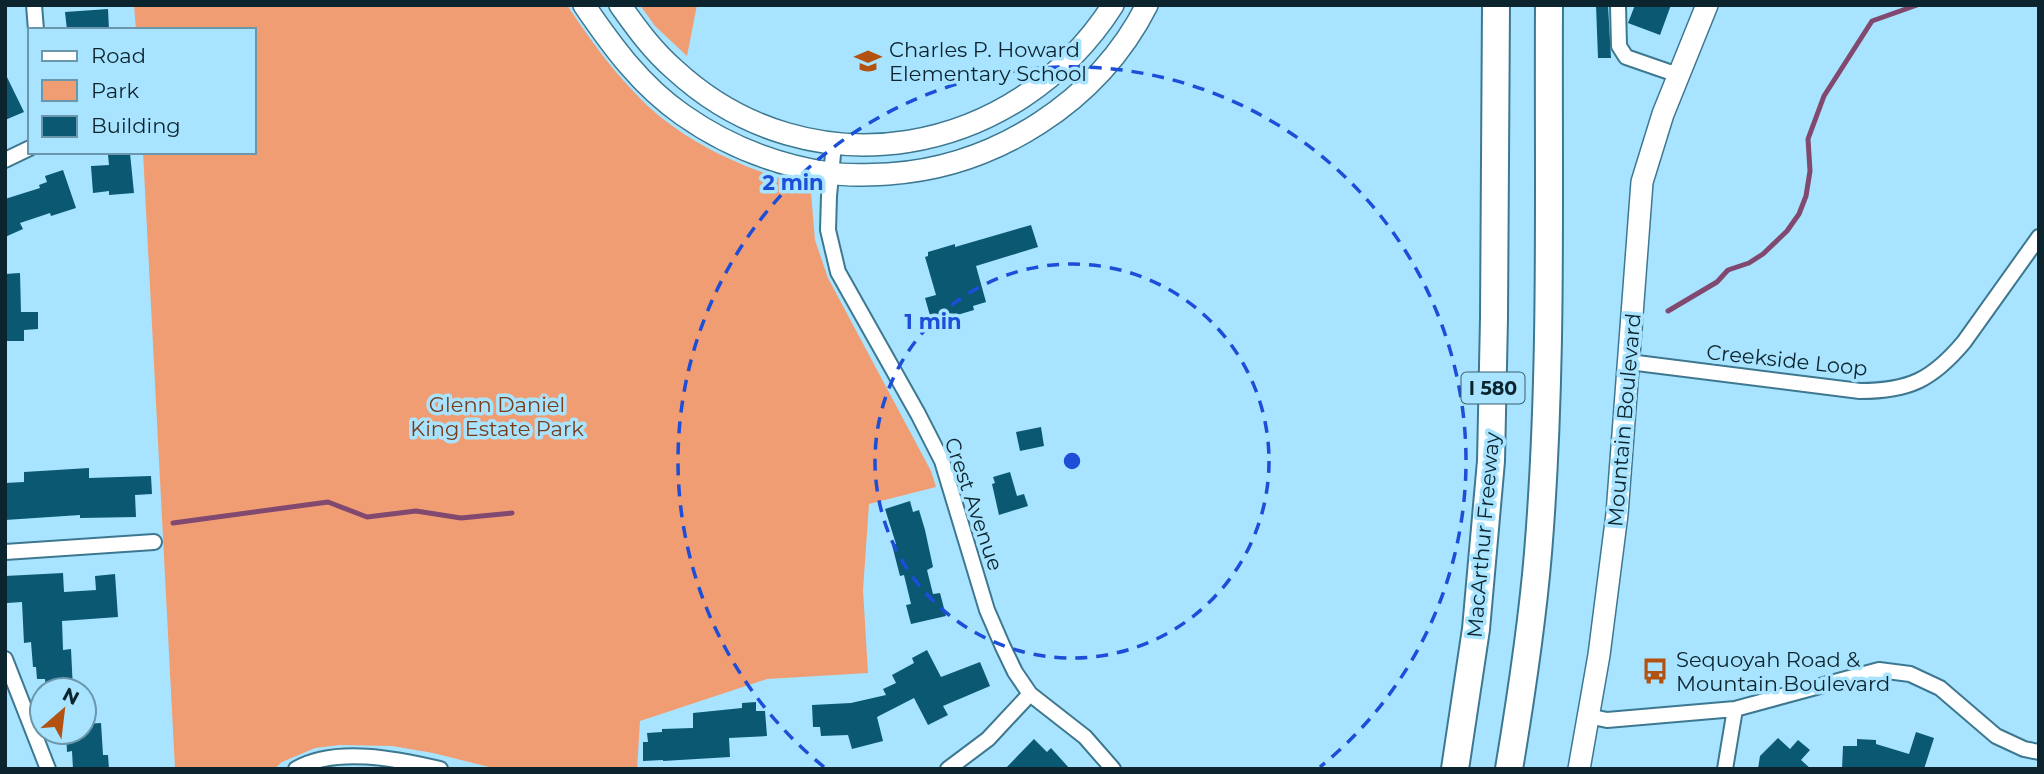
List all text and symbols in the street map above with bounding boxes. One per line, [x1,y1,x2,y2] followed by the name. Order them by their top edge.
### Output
[28,28,256,154] legend
[889,37,1087,86] place label: Charles P. Howard Elementary School
[91,43,146,68] text: Road
[853,46,883,76] school or university icon: Charles P. Howard Elementary School
[91,78,139,103] text: Park
[91,113,181,138] text: Building
[762,170,824,195] text: 2 min
[904,309,962,334] text: 1 min
[1602,312,1646,528] street label: Mountain Boulevard
[1705,339,1869,381] street label: Creekside Loop
[1462,372,1524,404] road number: I 580
[410,392,584,441] park label: Glenn Daniel King Estate Park
[1462,430,1505,639] street label: MacArthur Freeway
[940,434,1008,574] street label: Crest Avenue
[1060,449,1084,473] centre of rings
[1676,647,1890,696] place label: Sequoyah Road & Mountain Boulevard
[1640,656,1670,686] bus stop icon: Sequoyah Road & Mountain Boulevard
[28,676,98,746] north arrow
[59,683,83,710] text: N

